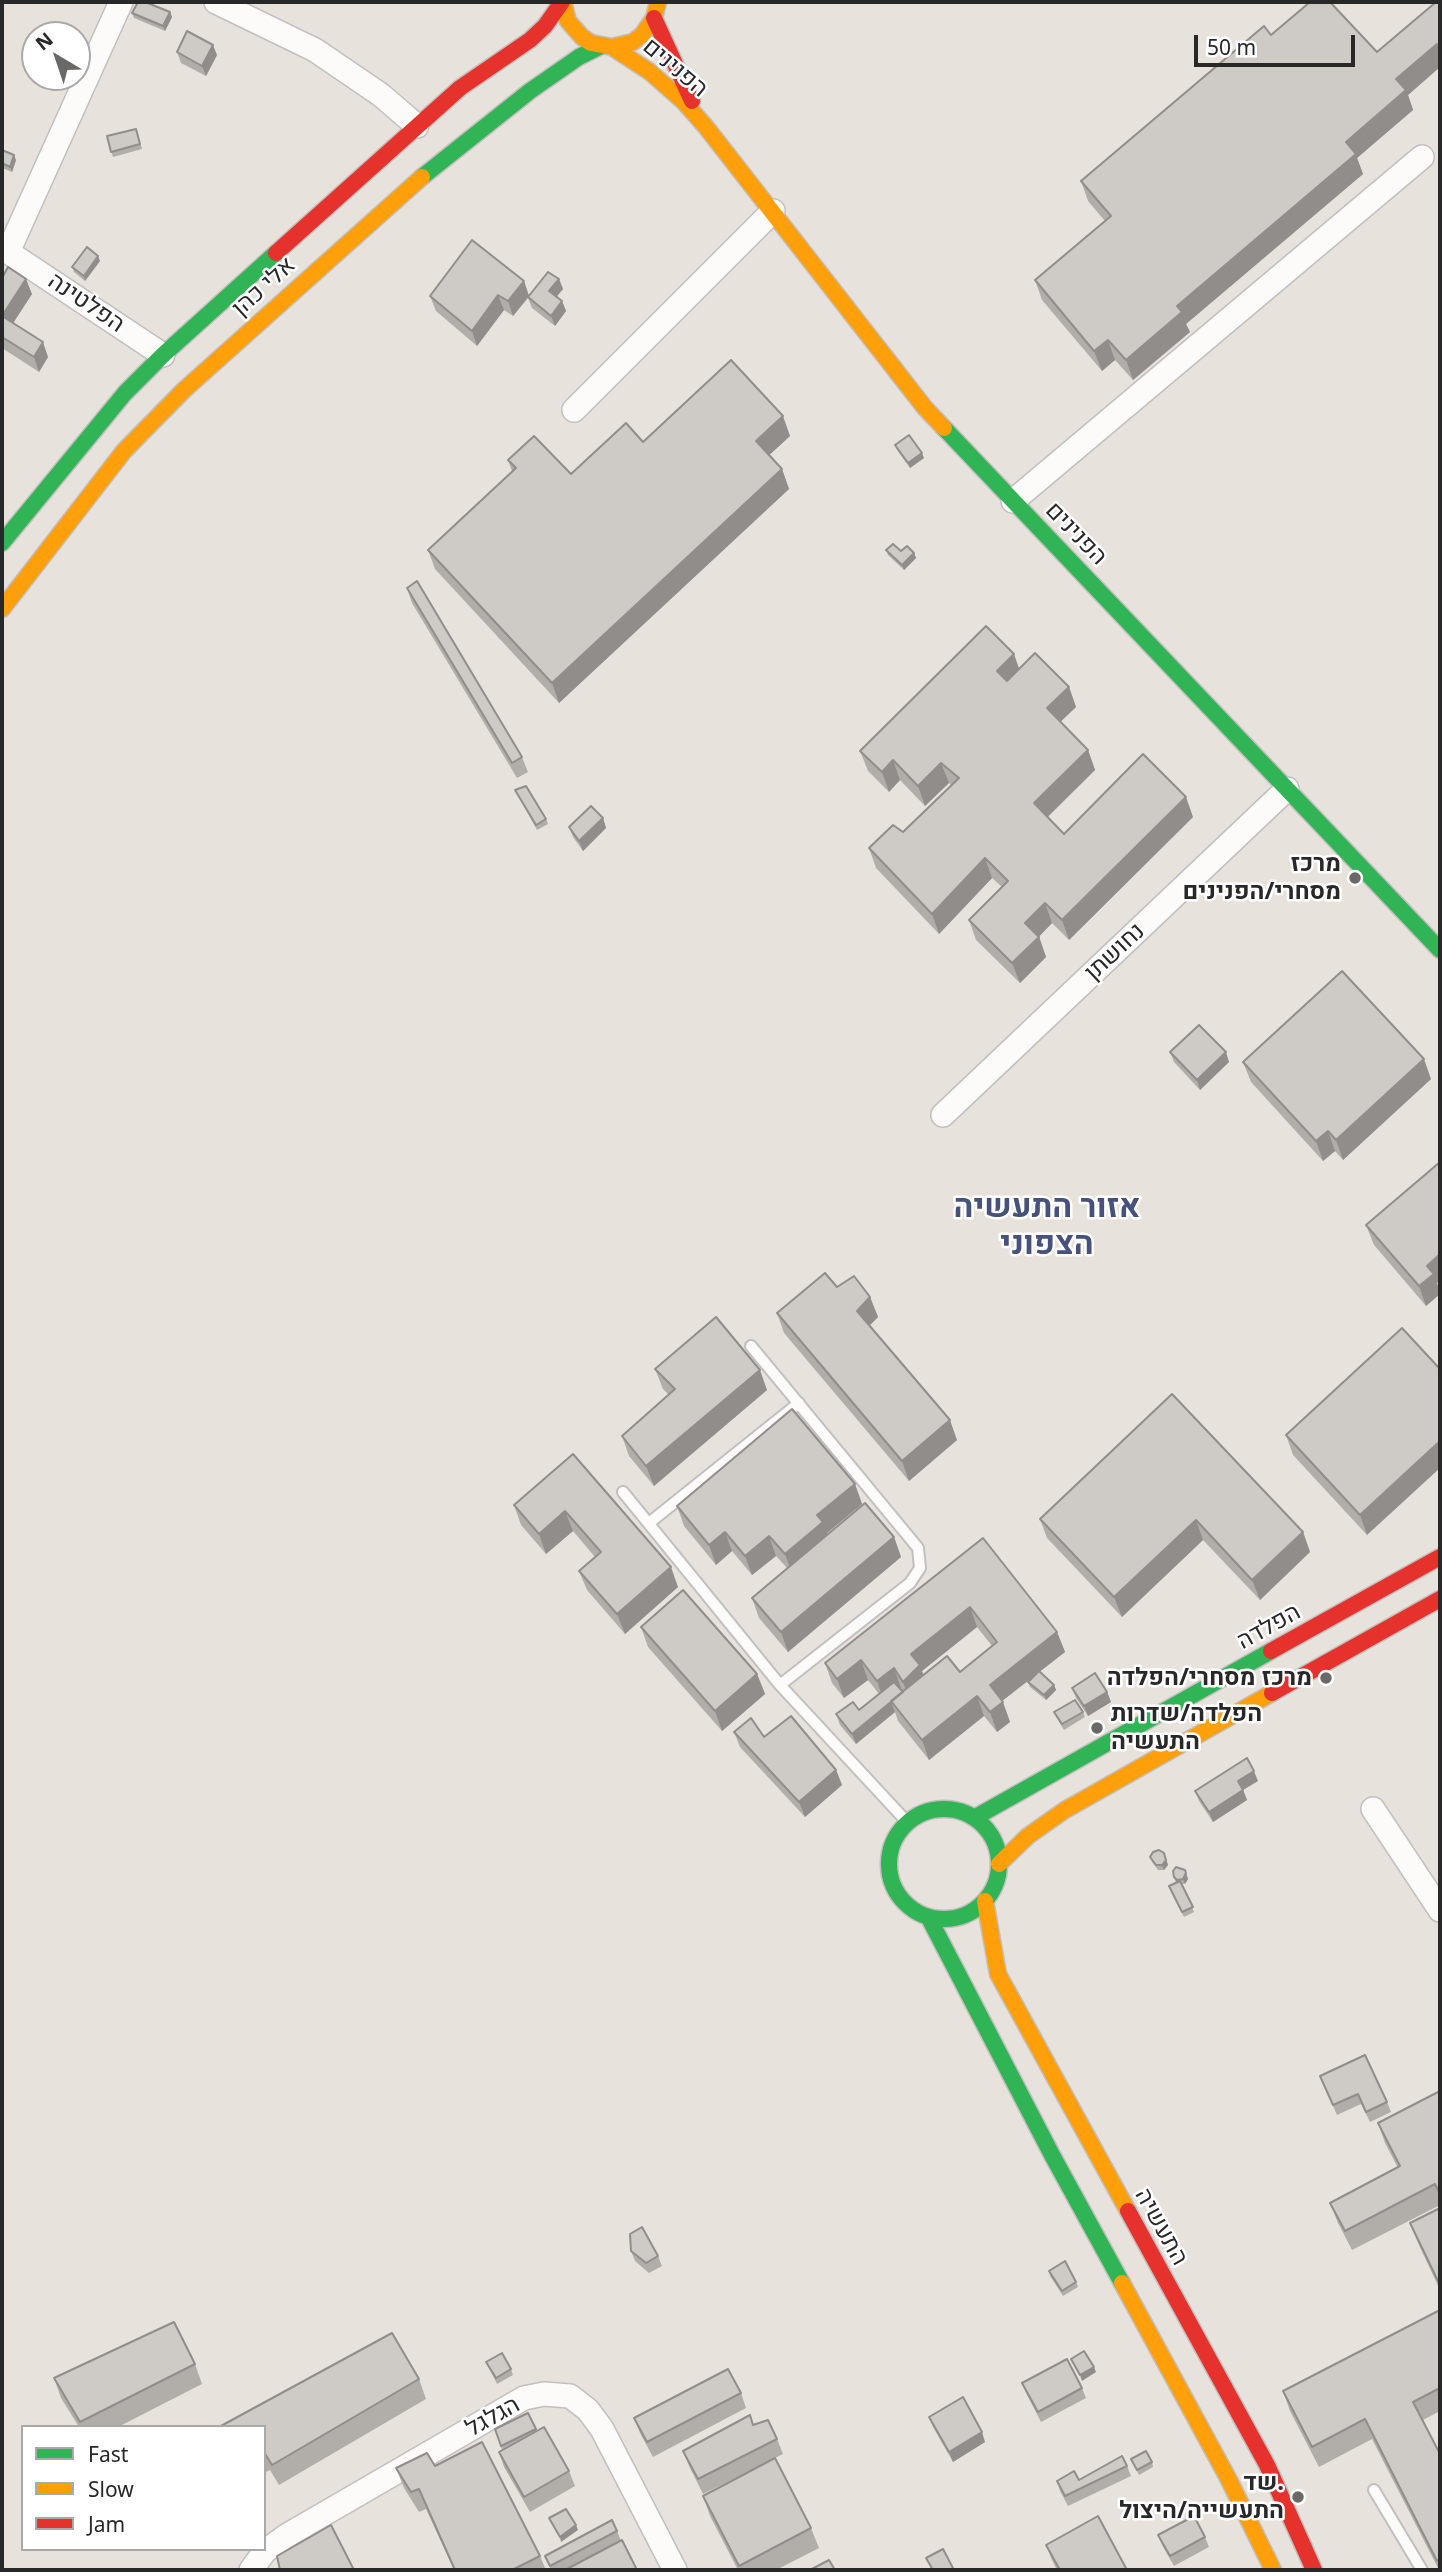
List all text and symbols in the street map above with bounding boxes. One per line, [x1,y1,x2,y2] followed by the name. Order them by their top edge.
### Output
[21,21,91,91] north arrow
[1197,21,1358,65] scale bar
[30,26,58,56] text: N
[637,32,713,104] street label: הפנינים
[1207,33,1256,61] text: 50 m
[226,251,302,323] street label: אלי כהן
[42,267,130,339] street label: הפלטינה
[1039,497,1113,571] street label: הפנינים
[1183,850,1341,906] place label: מרכז מסחרי/הפנינים
[1347,870,1363,886] marker: מרכז מסחרי/הפנינים
[1079,917,1151,987] street label: נחושתן
[954,1189,1140,1264] district label: אזור התעשיה הצפוני
[1232,1598,1306,1656] street label: הפלדה
[1107,1664,1312,1692] place label: מרכז מסחרי/הפלדה
[1318,1670,1334,1686] marker: מרכז מסחרי/הפלדה
[1111,1700,1262,1756] place label: הפלדה/שדרות התעשיה
[1089,1720,1105,1736] marker: הפלדה/שדרות התעשיה
[1128,2184,1194,2270] street label: התעשיה
[461,2391,525,2443] street label: הגלגל
[21,2425,266,2551] legend
[88,2440,128,2468] text: Fast
[1119,2469,1284,2525] place label: שד. התעשייה/היצול
[88,2475,134,2503] text: Slow
[1290,2489,1306,2505] marker: שד. התעשייה/היצול
[88,2510,125,2538] text: Jam

